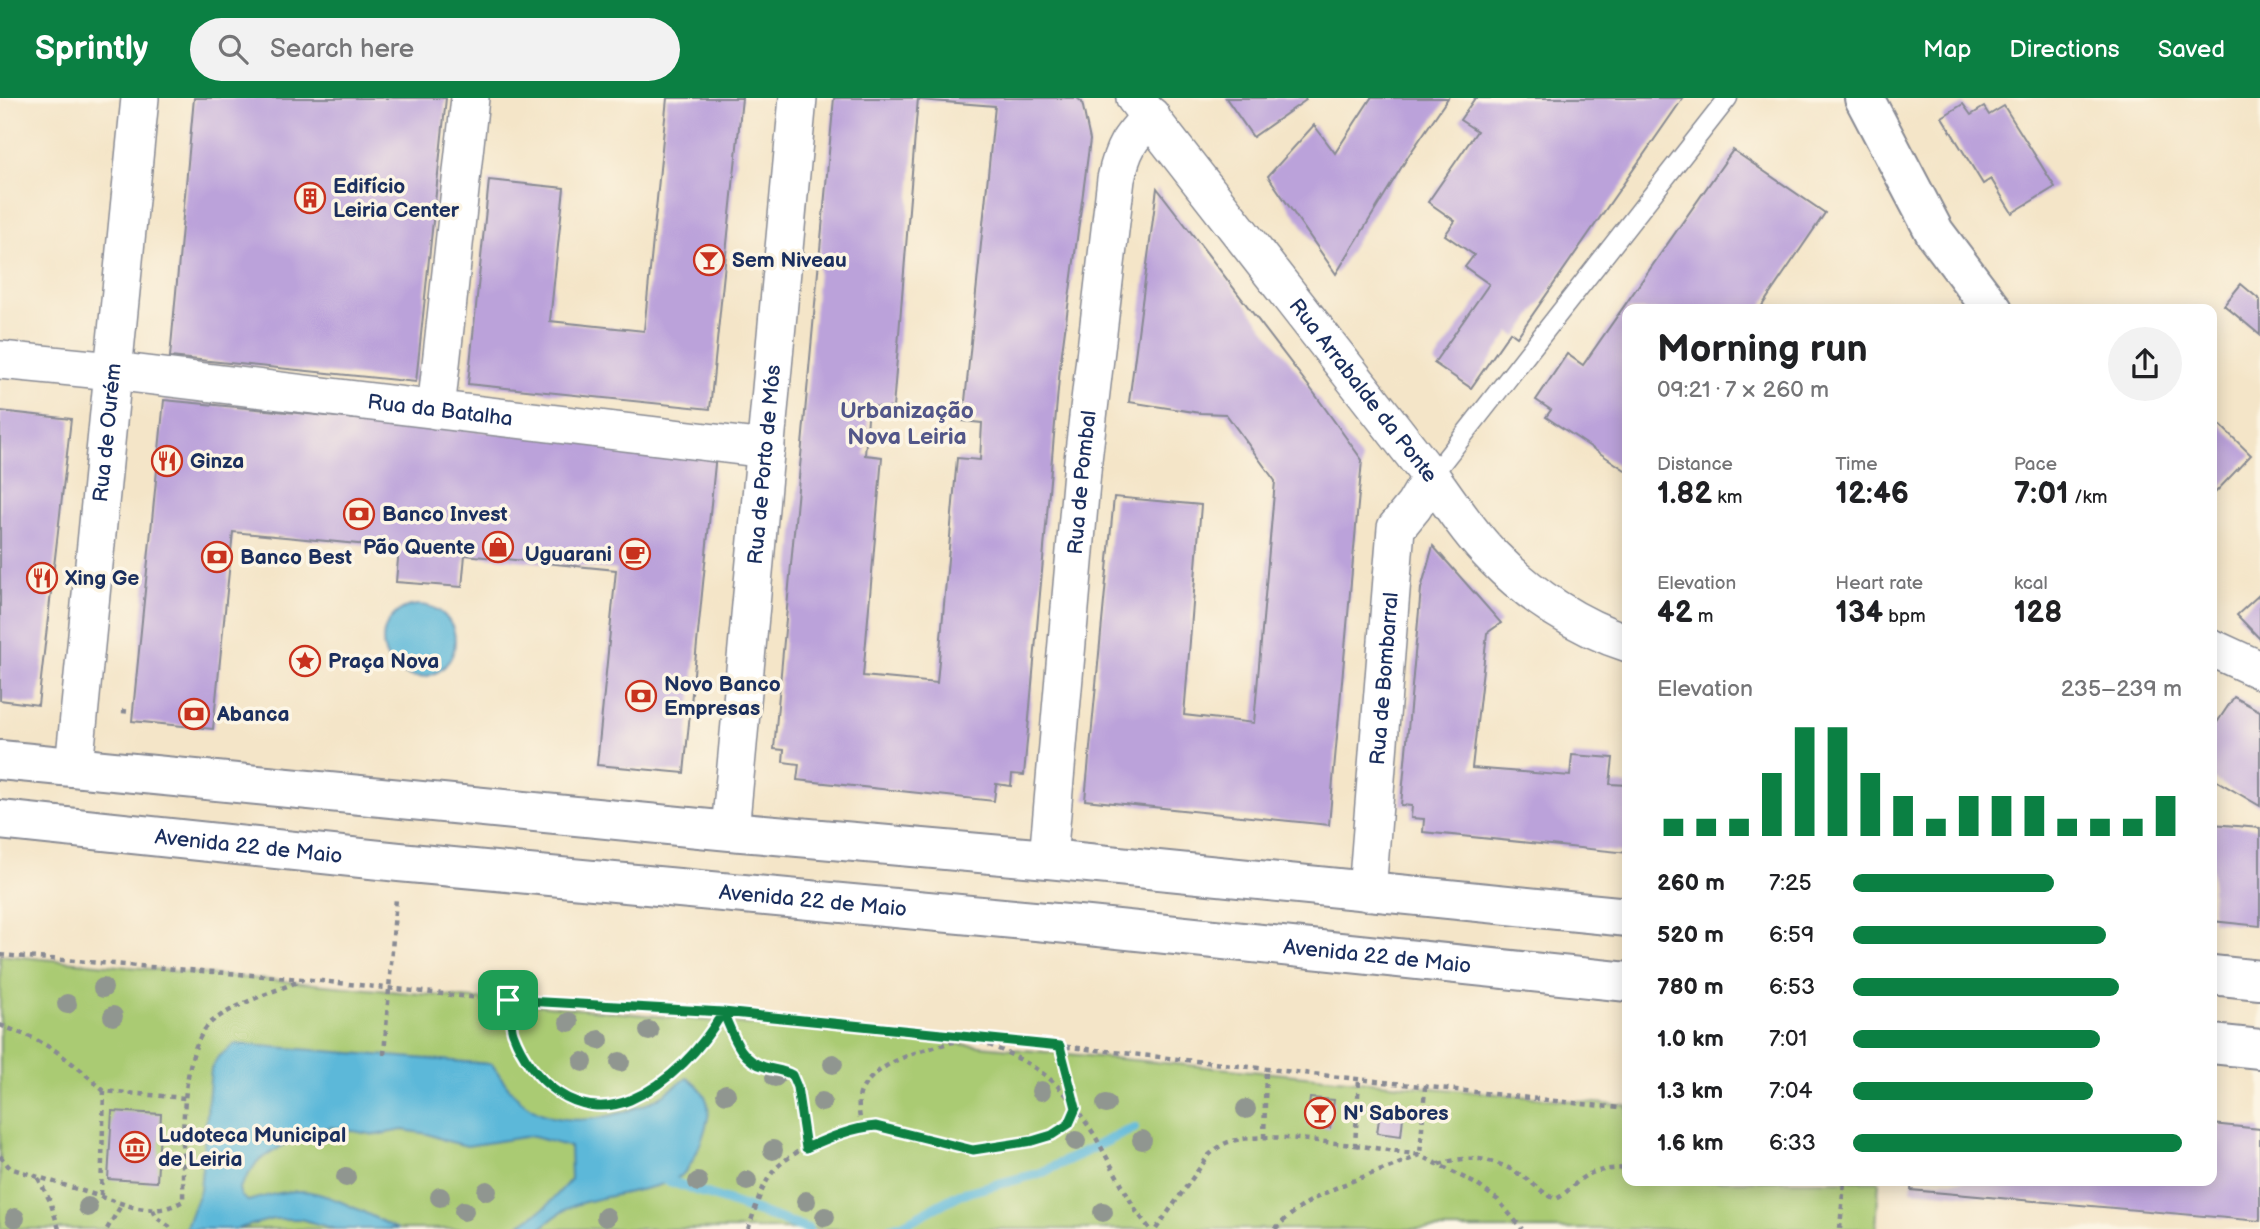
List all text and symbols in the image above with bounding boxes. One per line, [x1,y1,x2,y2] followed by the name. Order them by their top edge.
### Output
[190,18,680,81] search box
[35,29,148,69] text: Sprintly
[214,30,252,68] icon: search
[270,34,414,65] text: Search here
[1923,35,1971,64] text: Map
[2009,35,2120,64] text: Directions
[2158,35,2225,64] text: Saved
[333,174,460,223] place label: Edifício Leiria Center
[293,181,327,215] building icon: Edifício Leiria Center
[692,243,726,277] bar icon: Sem Niveau
[732,248,847,273] place label: Sem Niveau
[1283,294,1442,488] street label: Rua Arrabalde da Ponte
[1657,327,1868,372] text: Morning run
[2108,327,2182,401] button: share
[88,362,127,503] street label: Rua de Ourém
[743,364,786,566] street label: Rua de Porto de Mós
[1657,376,1829,404] text: 09:21 · 7 × 260 m
[366,390,514,432] street label: Rua da Batalha
[840,397,974,451] district label: Urbanização Nova Leiria
[1063,409,1102,556] street label: Rua de Pombal
[150,444,184,478] restaurant icon: Ginza
[190,449,244,474] place label: Ginza
[1657,453,1733,476] text: Distance
[1835,453,1877,476] text: Time
[2014,453,2057,476] text: Pace
[1657,476,1712,512] text: 1.82
[1835,476,1909,512] text: 12:46
[2014,476,2069,512] text: 7:01
[1712,486,1742,509] text: km
[2069,486,2108,509] text: /km
[342,497,376,531] bank icon: Banco Invest
[382,502,508,527] place label: Banco Invest
[481,530,515,564] shop icon: Pão Quente
[363,535,475,560] place label: Pão Quente
[618,537,652,571] cafe icon: Uguarani
[200,540,234,574] bank icon: Banco Best
[525,542,612,567] place label: Uguarani
[240,545,352,570] place label: Banco Best
[25,561,59,595] restaurant icon: Xing Ge
[65,566,139,591] place label: Xing Ge
[1657,572,1736,595] text: Elevation
[1835,572,1923,595] text: Heart rate
[2014,572,2048,595] text: kcal
[1365,591,1404,766] street label: Rua de Bombarral
[1657,595,1693,631] text: 42
[1835,595,1883,631] text: 134
[2014,595,2062,631] text: 128
[1693,605,1713,628] text: m
[1883,605,1926,628] text: bpm
[288,644,322,678] place icon: Praça Nova
[328,649,439,674] place label: Praça Nova
[664,672,781,721] place label: Novo Banco Empresas
[1657,675,1753,703] text: Elevation
[2061,675,2182,703] text: 235–239 m
[624,679,658,713] bank icon: Novo Banco Empresas
[177,697,211,731] bank icon: Abanca
[216,702,290,727] place label: Abanca
[154,824,344,869] street label: Avenida 22 de Maio
[1657,869,1725,897] text: 260 m
[1769,869,1812,897] text: 7:25
[718,880,908,922] street label: Avenida 22 de Maio
[1657,921,1724,949] text: 520 m
[1769,921,1814,949] text: 6:59
[1282,934,1472,979] street label: Avenida 22 de Maio
[478,970,538,1030] pin
[1657,973,1724,1001] text: 780 m
[1769,973,1815,1001] text: 6:53
[489,981,527,1019] icon: arrive
[1657,1025,1724,1053] text: 1.0 km
[1769,1025,1807,1053] text: 7:01
[1657,1077,1723,1105] text: 1.3 km
[1769,1077,1813,1105] text: 7:04
[1303,1096,1337,1130] bar icon: N' Sabores
[1343,1101,1449,1126] place label: N' Sabores
[158,1123,346,1172] place label: Ludoteca Municipal de Leiria
[1657,1129,1724,1157] text: 1.6 km
[1769,1129,1816,1157] text: 6:33
[118,1130,152,1164] museum icon: Ludoteca Municipal de Leiria

